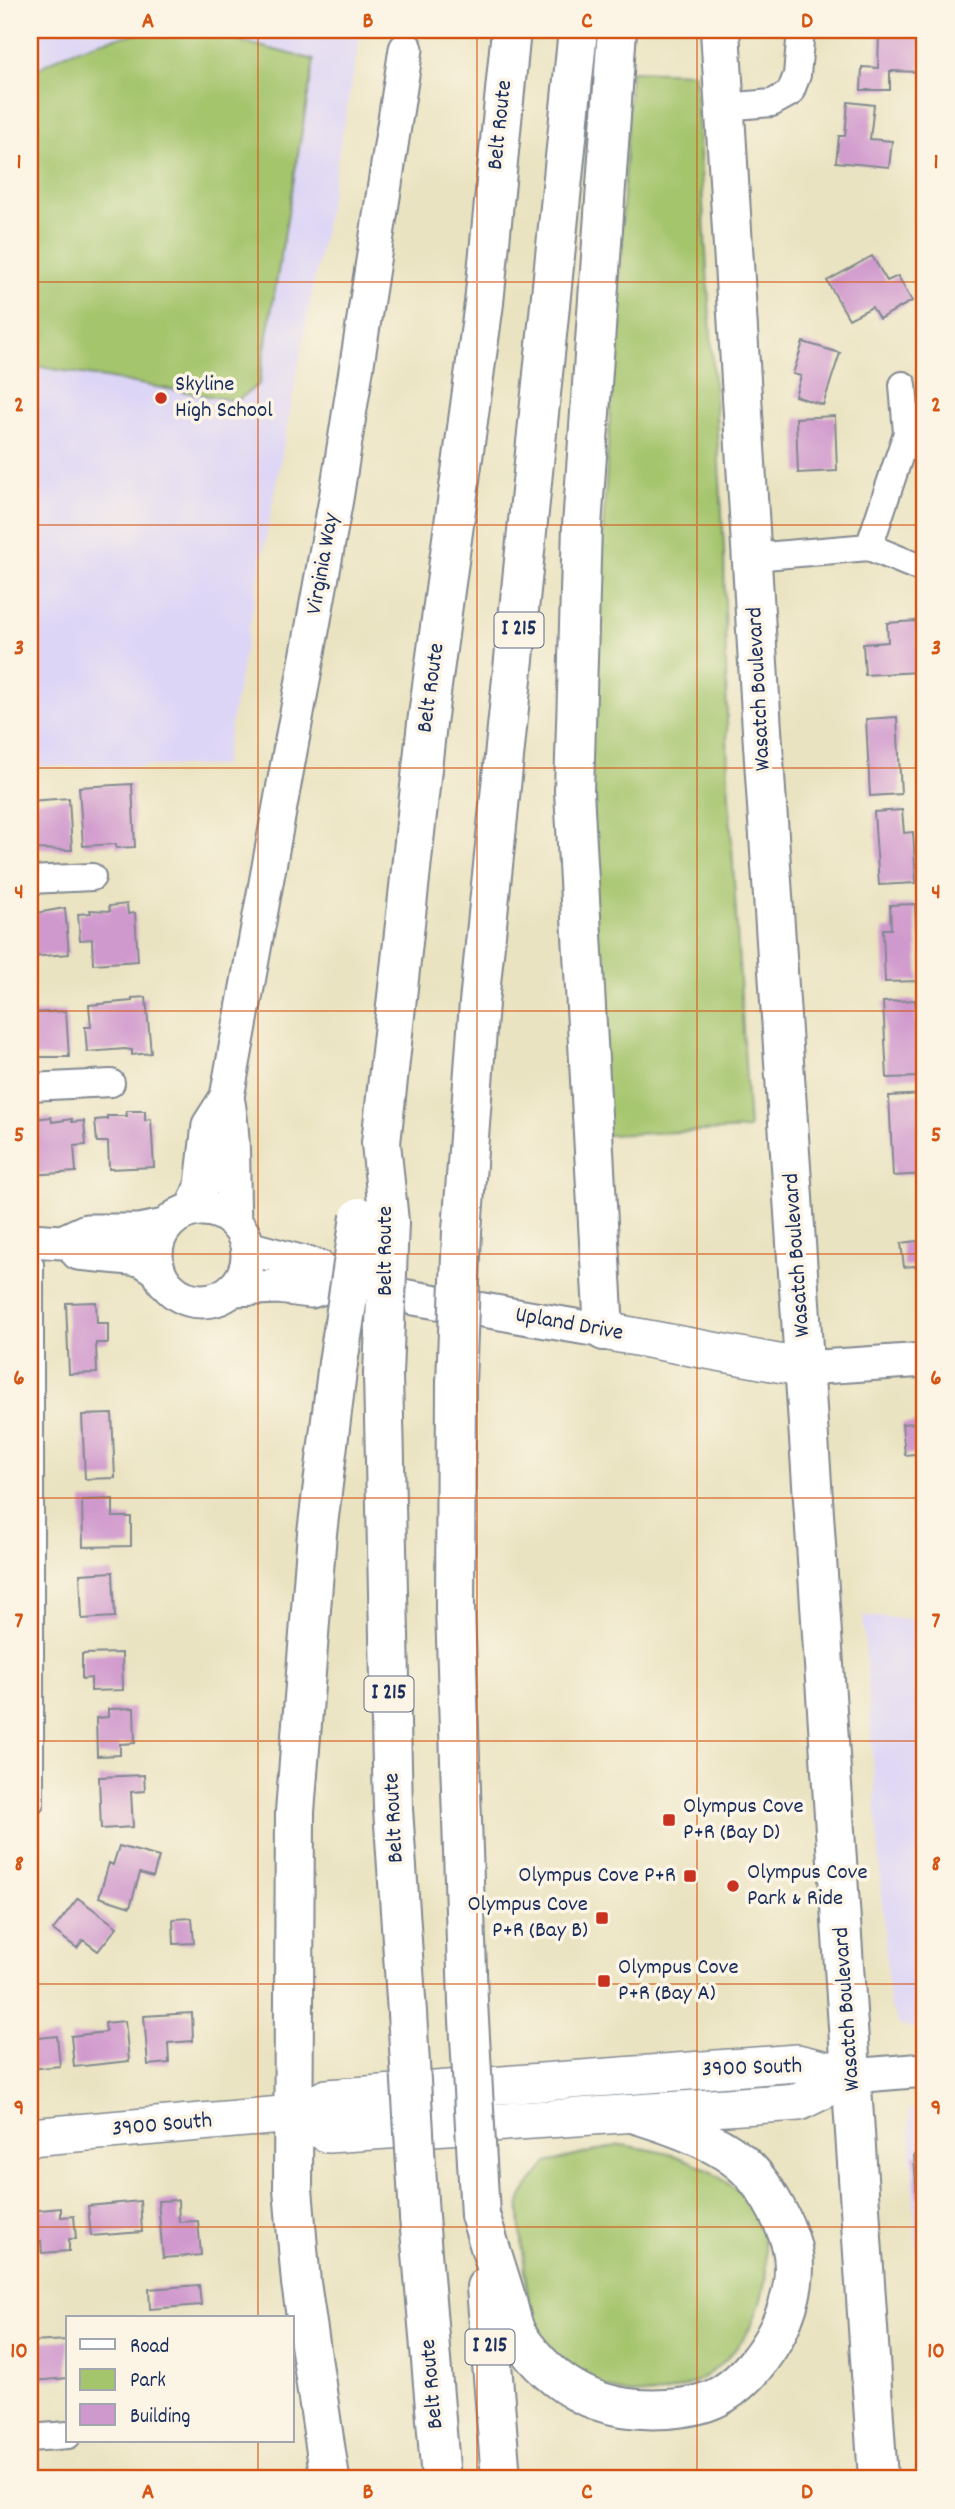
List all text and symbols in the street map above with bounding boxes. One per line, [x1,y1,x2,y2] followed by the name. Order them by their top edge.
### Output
[142,6,154,39] text: A
[363,6,374,39] text: B
[581,6,593,39] text: C
[801,6,813,39] text: D
[480,78,522,172] street label: Belt Route
[16,147,22,180] text: 1
[933,147,939,180] text: 1
[175,369,273,428] place label: Skyline High School
[14,390,24,423] text: 2
[153,390,169,406] marker: Skyline High School
[931,390,941,423] text: 2
[299,510,349,617] street label: Virginia Way
[739,606,781,772] street label: Wasatch Boulevard
[494,612,544,648] road number: I 215
[14,633,24,666] text: 3
[931,633,941,666] text: 3
[409,641,455,735] street label: Belt Route
[14,877,24,910] text: 4
[931,877,941,910] text: 4
[14,1120,24,1153] text: 5
[931,1120,941,1153] text: 5
[776,1172,820,1338] street label: Wasatch Boulevard
[370,1206,403,1296] street label: Belt Route
[512,1299,626,1351] street label: Upland Drive
[13,1363,25,1396] text: 6
[930,1363,942,1396] text: 6
[15,1606,24,1639] text: 7
[932,1606,941,1639] text: 7
[364,1676,414,1712] road number: I 215
[376,1772,414,1864] street label: Belt Route
[683,1791,804,1850] place label: Olympus Cove P+R (Bay D)
[661,1812,677,1828] marker: Olympus Cove P+R (Bay D)
[14,1849,24,1882] text: 8
[931,1849,941,1882] text: 8
[747,1857,868,1916] place label: Olympus Cove Park & Ride
[518,1860,676,1893] place label: Olympus Cove P+R
[682,1868,698,1884] marker: Olympus Cove P+R
[725,1878,741,1894] marker: Olympus Cove Park & Ride
[467,1889,588,1948] place label: Olympus Cove P+R (Bay B)
[594,1910,610,1926] marker: Olympus Cove P+R (Bay B)
[826,1926,870,2092] street label: Wasatch Boulevard
[618,1952,739,2011] place label: Olympus Cove P+R (Bay A)
[596,1973,612,1989] marker: Olympus Cove P+R (Bay A)
[701,2051,803,2087] street label: 3900 South
[14,2093,24,2126] text: 9
[931,2093,941,2126] text: 9
[111,2105,213,2147] street label: 3900 South
[66,2316,294,2442] legend
[466,2330,514,2364] road number: I 215
[130,2333,169,2363] text: Road
[10,2336,28,2369] text: 10
[927,2336,945,2369] text: 10
[413,2338,453,2430] street label: Belt Route
[130,2367,166,2397] text: Park
[130,2403,190,2433] text: Building
[142,2477,154,2509] text: A
[363,2477,374,2509] text: B
[581,2477,593,2509] text: C
[801,2477,813,2509] text: D

